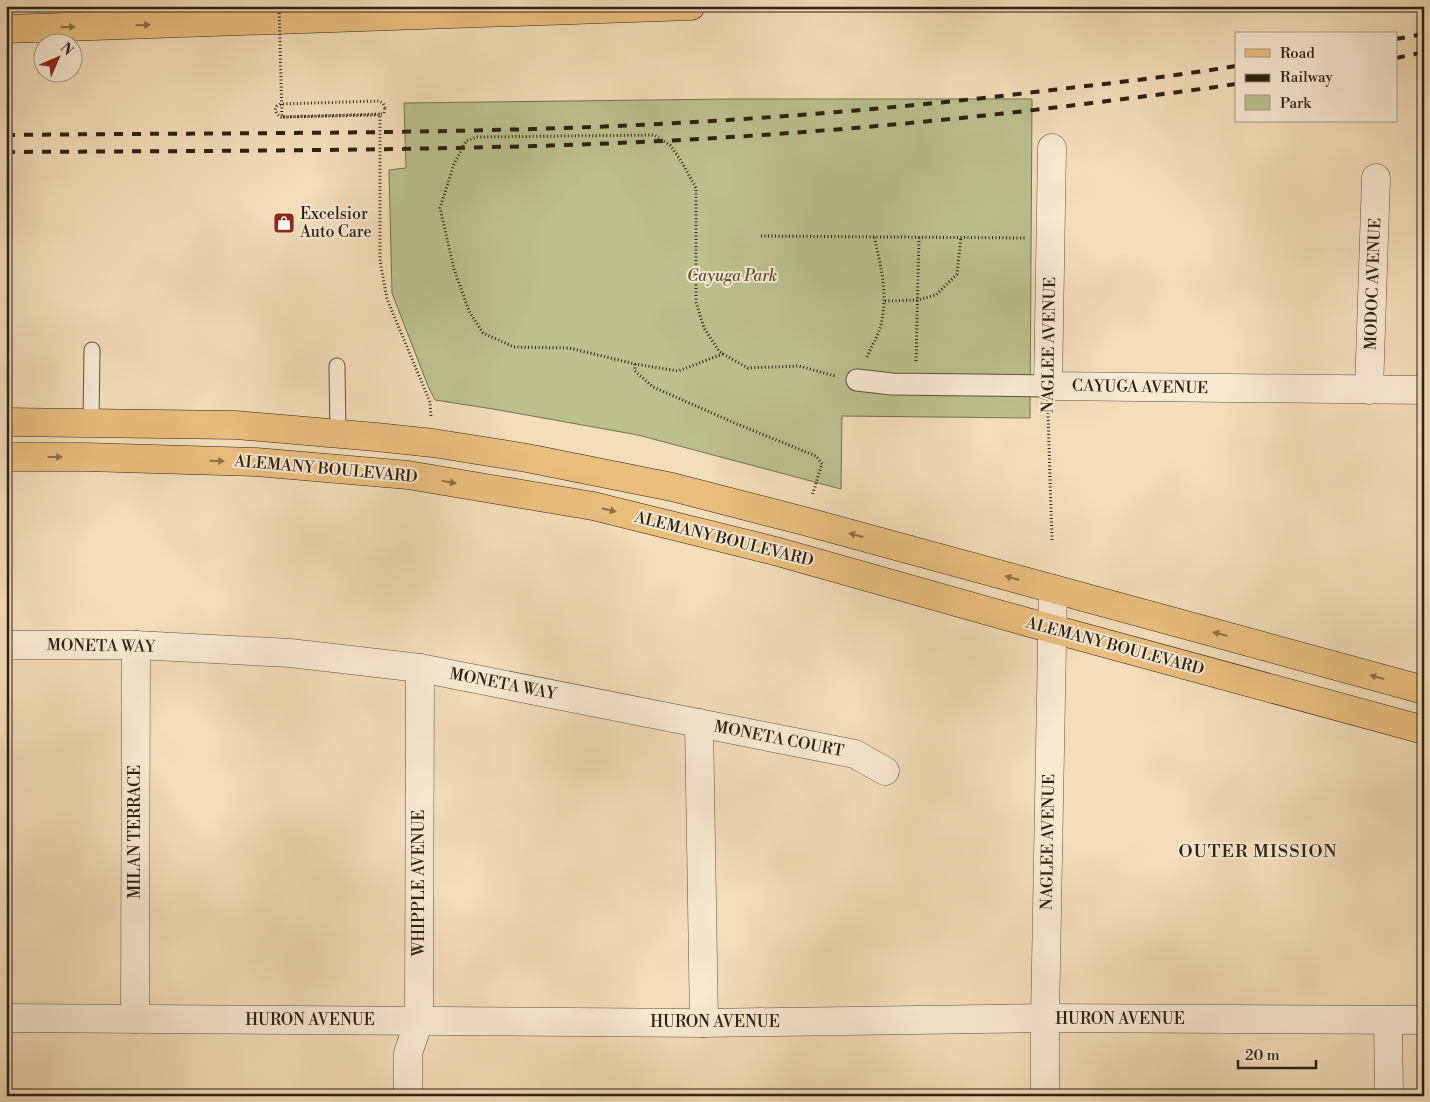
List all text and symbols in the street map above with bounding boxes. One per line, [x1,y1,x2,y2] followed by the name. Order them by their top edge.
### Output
[135,20,151,28] one-way arrow
[60,23,76,31] one-way arrow
[32,32,82,82] north arrow
[1235,32,1398,122] legend
[56,39,77,60] text: N
[1280,44,1315,63] text: Road
[1280,68,1334,87] text: Railway
[1280,94,1312,113] text: Park
[299,204,372,242] place label: Excelsior Auto Care
[272,211,296,235] shop icon: Excelsior Auto Care
[1361,218,1385,350] street label: MODOC AVENUE
[687,266,777,286] park label: Cayuga Park
[1038,277,1060,413] street label: NAGLEE AVENUE
[1072,376,1208,398] street label: CAYUGA AVENUE
[233,451,418,487] street label: ALEMANY BOULEVARD
[47,453,63,461] one-way arrow
[210,457,226,465] one-way arrow
[441,478,457,486] one-way arrow
[601,506,616,514] one-way arrow
[631,507,816,571] street label: ALEMANY BOULEVARD
[848,531,863,539] one-way arrow
[1005,574,1020,582] one-way arrow
[1023,612,1206,679] street label: ALEMANY BOULEVARD
[1212,630,1227,638] one-way arrow
[47,635,157,657] street label: MONETA WAY
[448,664,560,704] street label: MONETA WAY
[1369,673,1384,681] one-way arrow
[712,717,846,761] street label: MONETA COURT
[125,765,145,899] street label: MILAN TERRACE
[1037,774,1059,910] street label: NAGLEE AVENUE
[409,810,429,957] street label: WHIPPLE AVENUE
[1178,840,1338,863] district label: OUTER MISSION
[1055,1009,1185,1029] street label: HURON AVENUE
[245,1010,375,1030] street label: HURON AVENUE
[650,1012,780,1032] street label: HURON AVENUE
[1238,1037,1315,1069] scale bar
[1245,1046,1280,1065] text: 20 m

